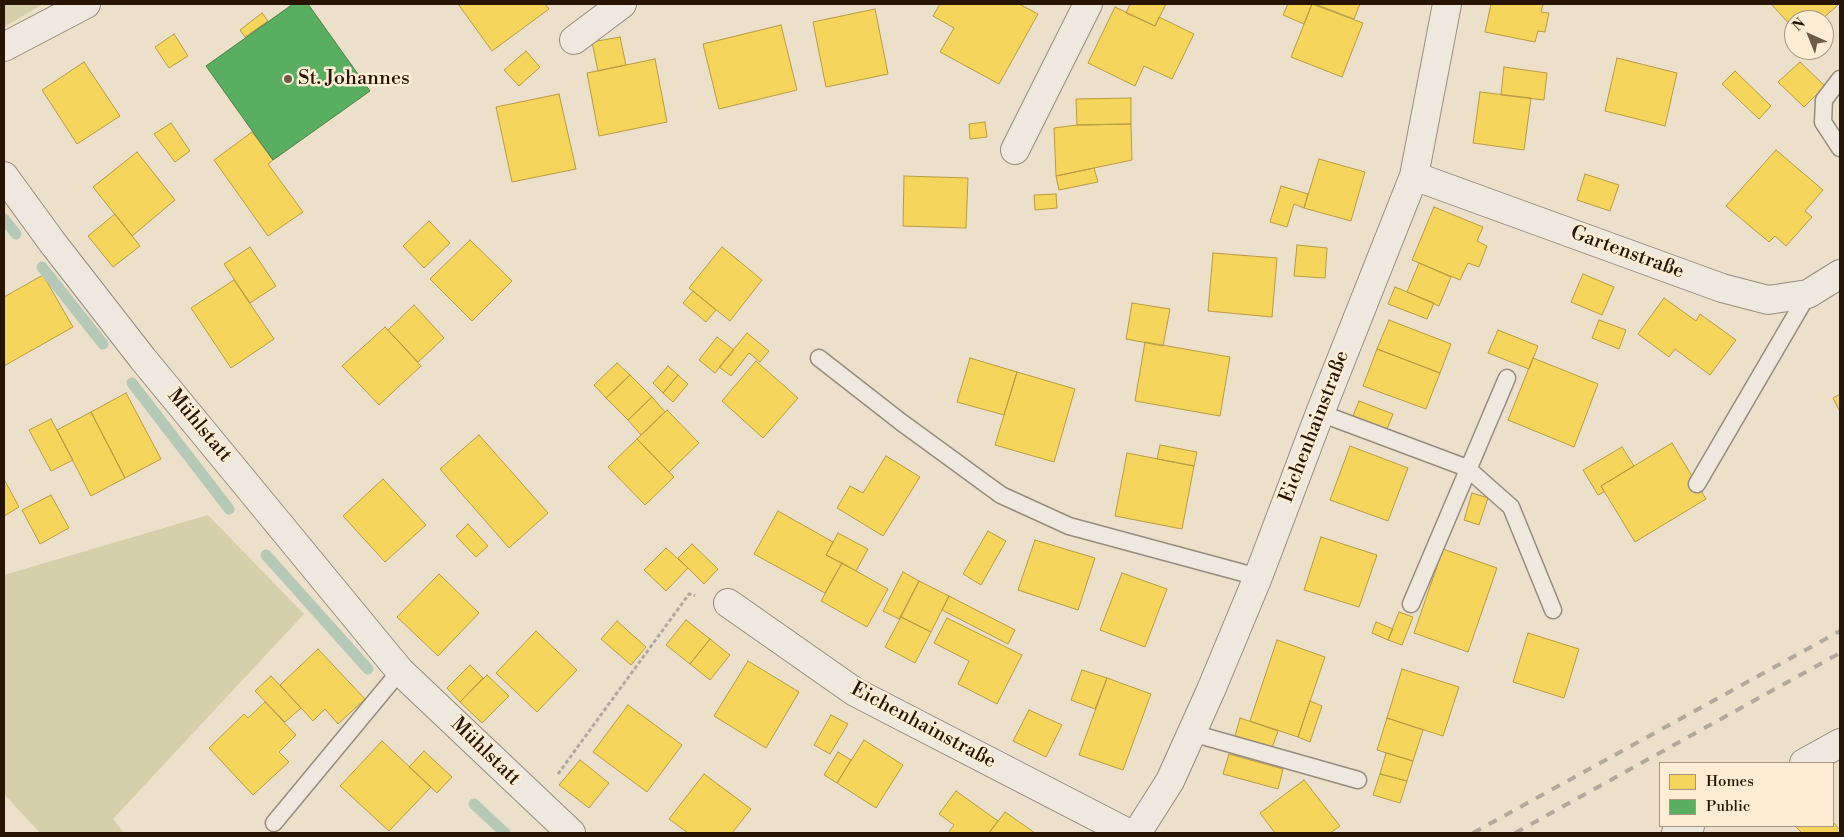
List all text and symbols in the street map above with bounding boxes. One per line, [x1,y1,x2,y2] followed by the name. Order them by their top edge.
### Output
[1784,10,1834,60] north arrow
[1789,15,1810,35] text: N
[298,67,410,91] place label: St. Johannes
[282,73,294,85] marker: St. Johannes
[1567,221,1687,285] street label: Gartenstraße
[1275,348,1355,506] street label: Eichenhainstraße
[162,385,236,467] street label: Mühlstatt
[846,678,1000,774] street label: Eichenhainstraße
[445,713,525,791] street label: Mühlstatt
[1659,762,1834,827] legend
[1706,772,1754,791] text: Homes
[1706,797,1750,816] text: Public

